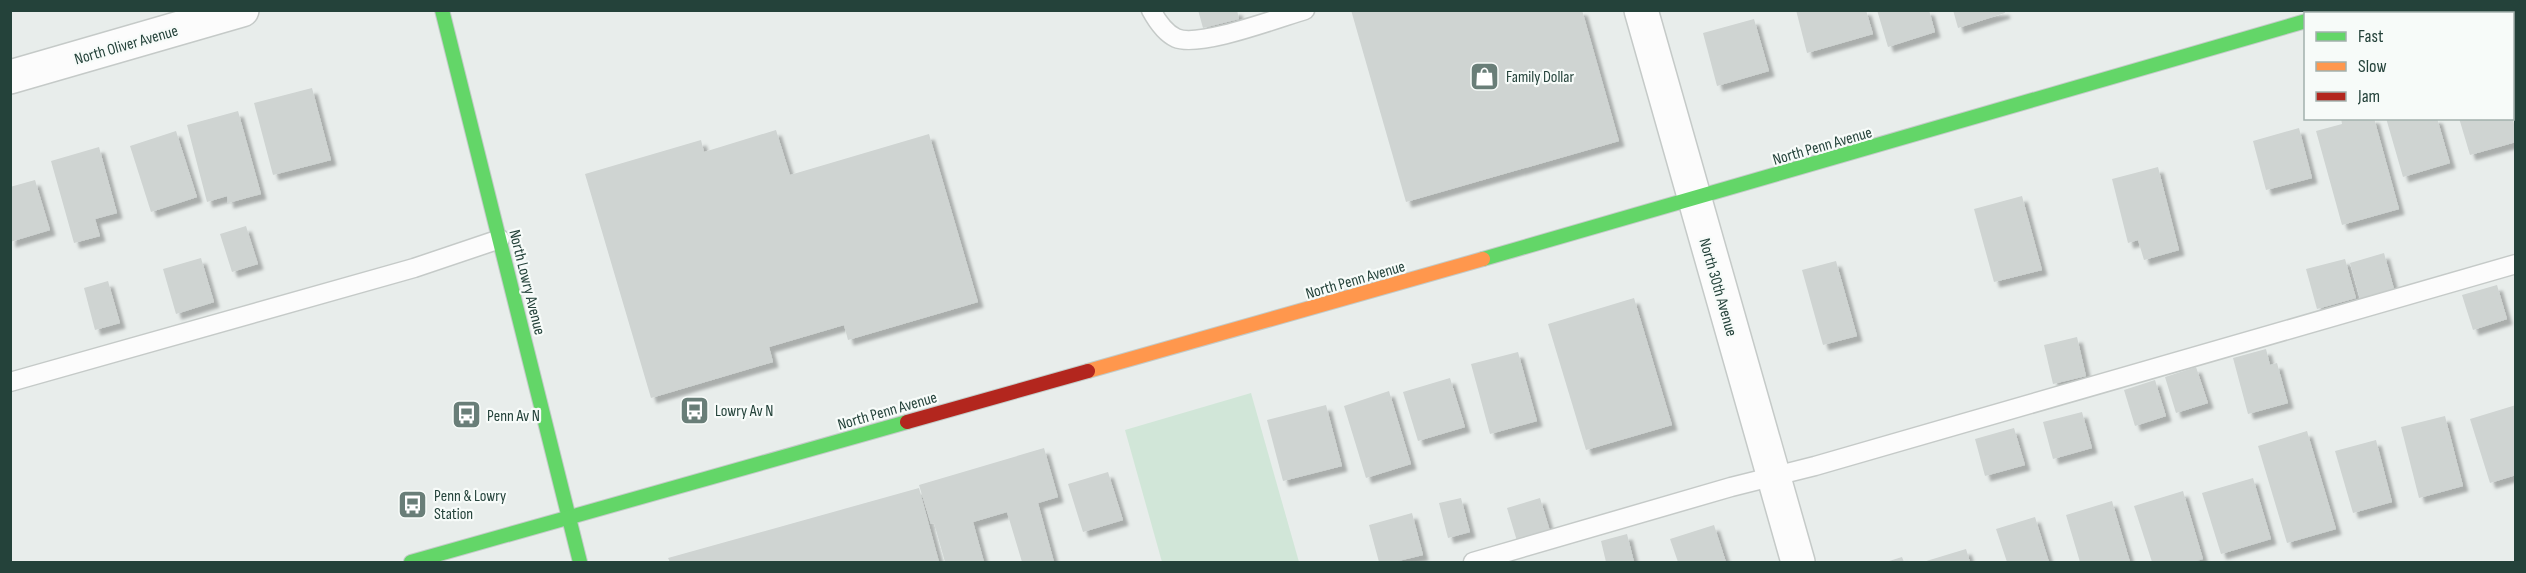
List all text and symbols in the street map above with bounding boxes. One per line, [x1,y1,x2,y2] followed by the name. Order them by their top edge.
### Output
[2304,12,2514,120] legend
[72,22,180,69] street label: North Oliver Avenue
[2358,26,2384,47] text: Fast
[2358,56,2387,77] text: Slow
[1469,60,1501,92] shop icon: Family Dollar
[1506,68,1575,87] place label: Family Dollar
[2357,86,2380,107] text: Jam
[1771,123,1874,170] street label: North Penn Avenue
[504,228,549,337] street label: North Lowry Avenue
[1694,236,1741,339] street label: North 30th Avenue
[1304,257,1407,304] street label: North Penn Avenue
[836,388,939,435] street label: North Penn Avenue
[678,394,710,426] bus stop icon: Lowry Av N
[450,399,482,431] bus stop icon: Penn Av N
[715,402,773,421] place label: Lowry Av N
[487,407,540,426] place label: Penn Av N
[434,487,506,524] place label: Penn & Lowry Station
[397,488,429,520] bus stop icon: Penn & Lowry Station

